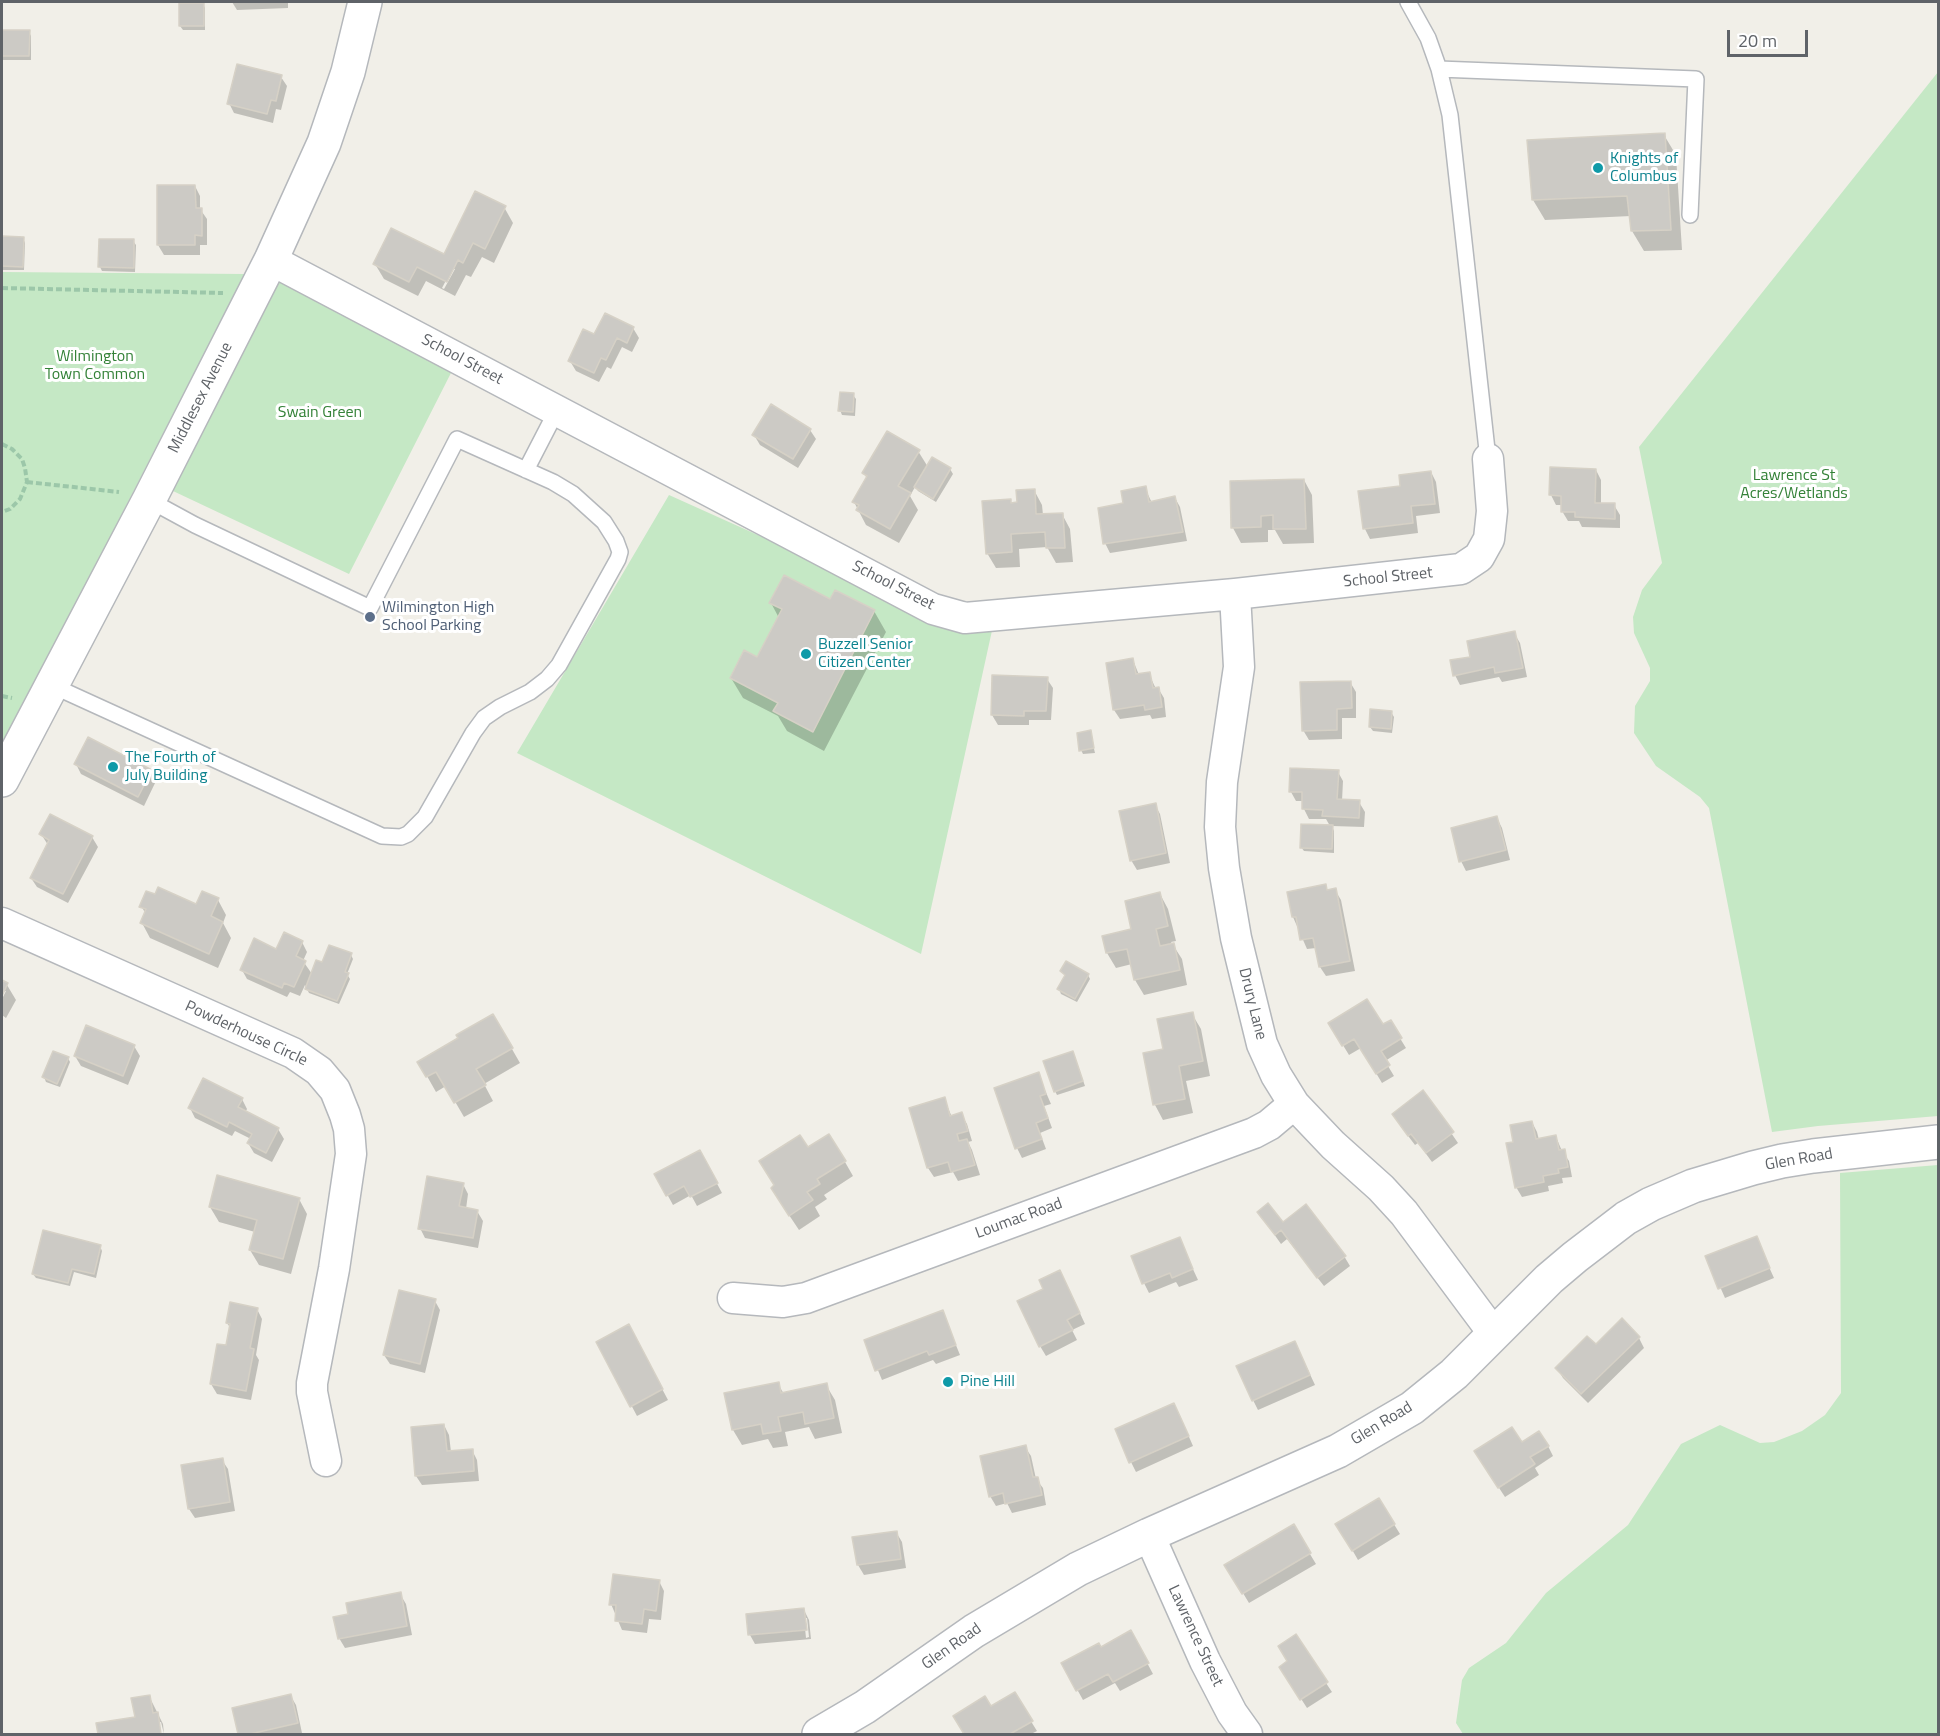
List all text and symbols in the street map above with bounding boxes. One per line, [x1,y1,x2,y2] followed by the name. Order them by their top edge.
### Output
[1730,18,1811,56] scale bar
[1738,27,1777,54] text: 20 m
[1610,149,1678,187] place label: Knights of Columbus
[1591,161,1605,175] marker: Knights of Columbus
[418,330,506,390] street label: School Street
[165,339,237,457] street label: Middlesex Avenue
[45,347,145,385] park label: Wilmington Town Common
[278,403,362,423] park label: Swain Green
[1740,466,1848,504] park label: Lawrence St Acres/Wetlands
[849,557,937,615] street label: School Street
[1342,564,1434,592] street label: School Street
[382,598,494,636] place label: Wilmington High School Parking
[363,610,377,624] marker: Wilmington High School Parking
[818,635,913,673] place label: Buzzell Senior Citizen Center
[799,647,813,661] marker: Buzzell Senior Citizen Center
[125,748,216,786] place label: The Fourth of July Building
[106,760,120,774] marker: The Fourth of July Building
[1234,966,1270,1042] street label: Drury Lane
[182,997,310,1071] street label: Powderhouse Circle
[1764,1145,1834,1175] street label: Glen Road
[973,1194,1065,1244] street label: Loumac Road
[960,1372,1015,1392] place label: Pine Hill
[941,1375,955,1389] marker: Pine Hill
[1348,1398,1416,1450] street label: Glen Road
[1163,1582,1227,1690] street label: Lawrence Street
[918,1620,986,1674] street label: Glen Road

